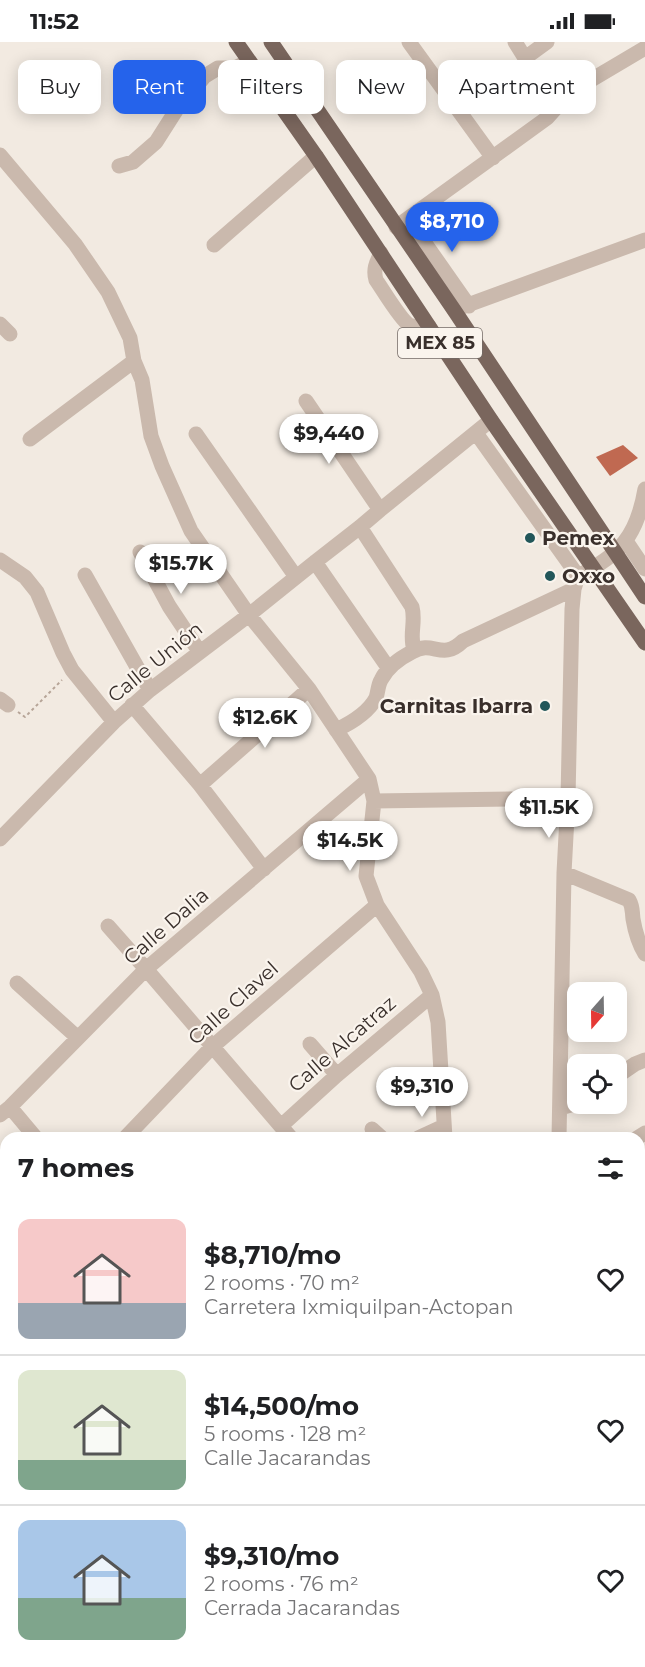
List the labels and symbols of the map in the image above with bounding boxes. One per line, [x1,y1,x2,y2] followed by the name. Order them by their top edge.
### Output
[403,202,501,253] pin: $8,710
[398,328,482,358] road number: MEX 85
[280,414,378,465] pin: $9,440
[542,526,614,550] place label: Pemex
[523,531,537,545] marker: Pemex
[132,544,230,595] pin: $15.7K
[562,564,615,588] place label: Oxxo
[543,569,557,583] marker: Oxxo
[103,617,207,707] street label: Calle Unión
[380,694,533,718] place label: Carnitas Ibarra
[216,698,314,749] pin: $12.6K
[538,699,552,713] marker: Carnitas Ibarra
[500,788,598,839] pin: $11.5K
[301,821,399,872] pin: $14.5K
[119,883,213,969] street label: Calle Dalia
[183,956,283,1050] street label: Calle Clavel
[567,982,627,1042] north arrow
[284,991,400,1097] street label: Calle Alcatraz
[373,1067,471,1118] pin: $9,310

